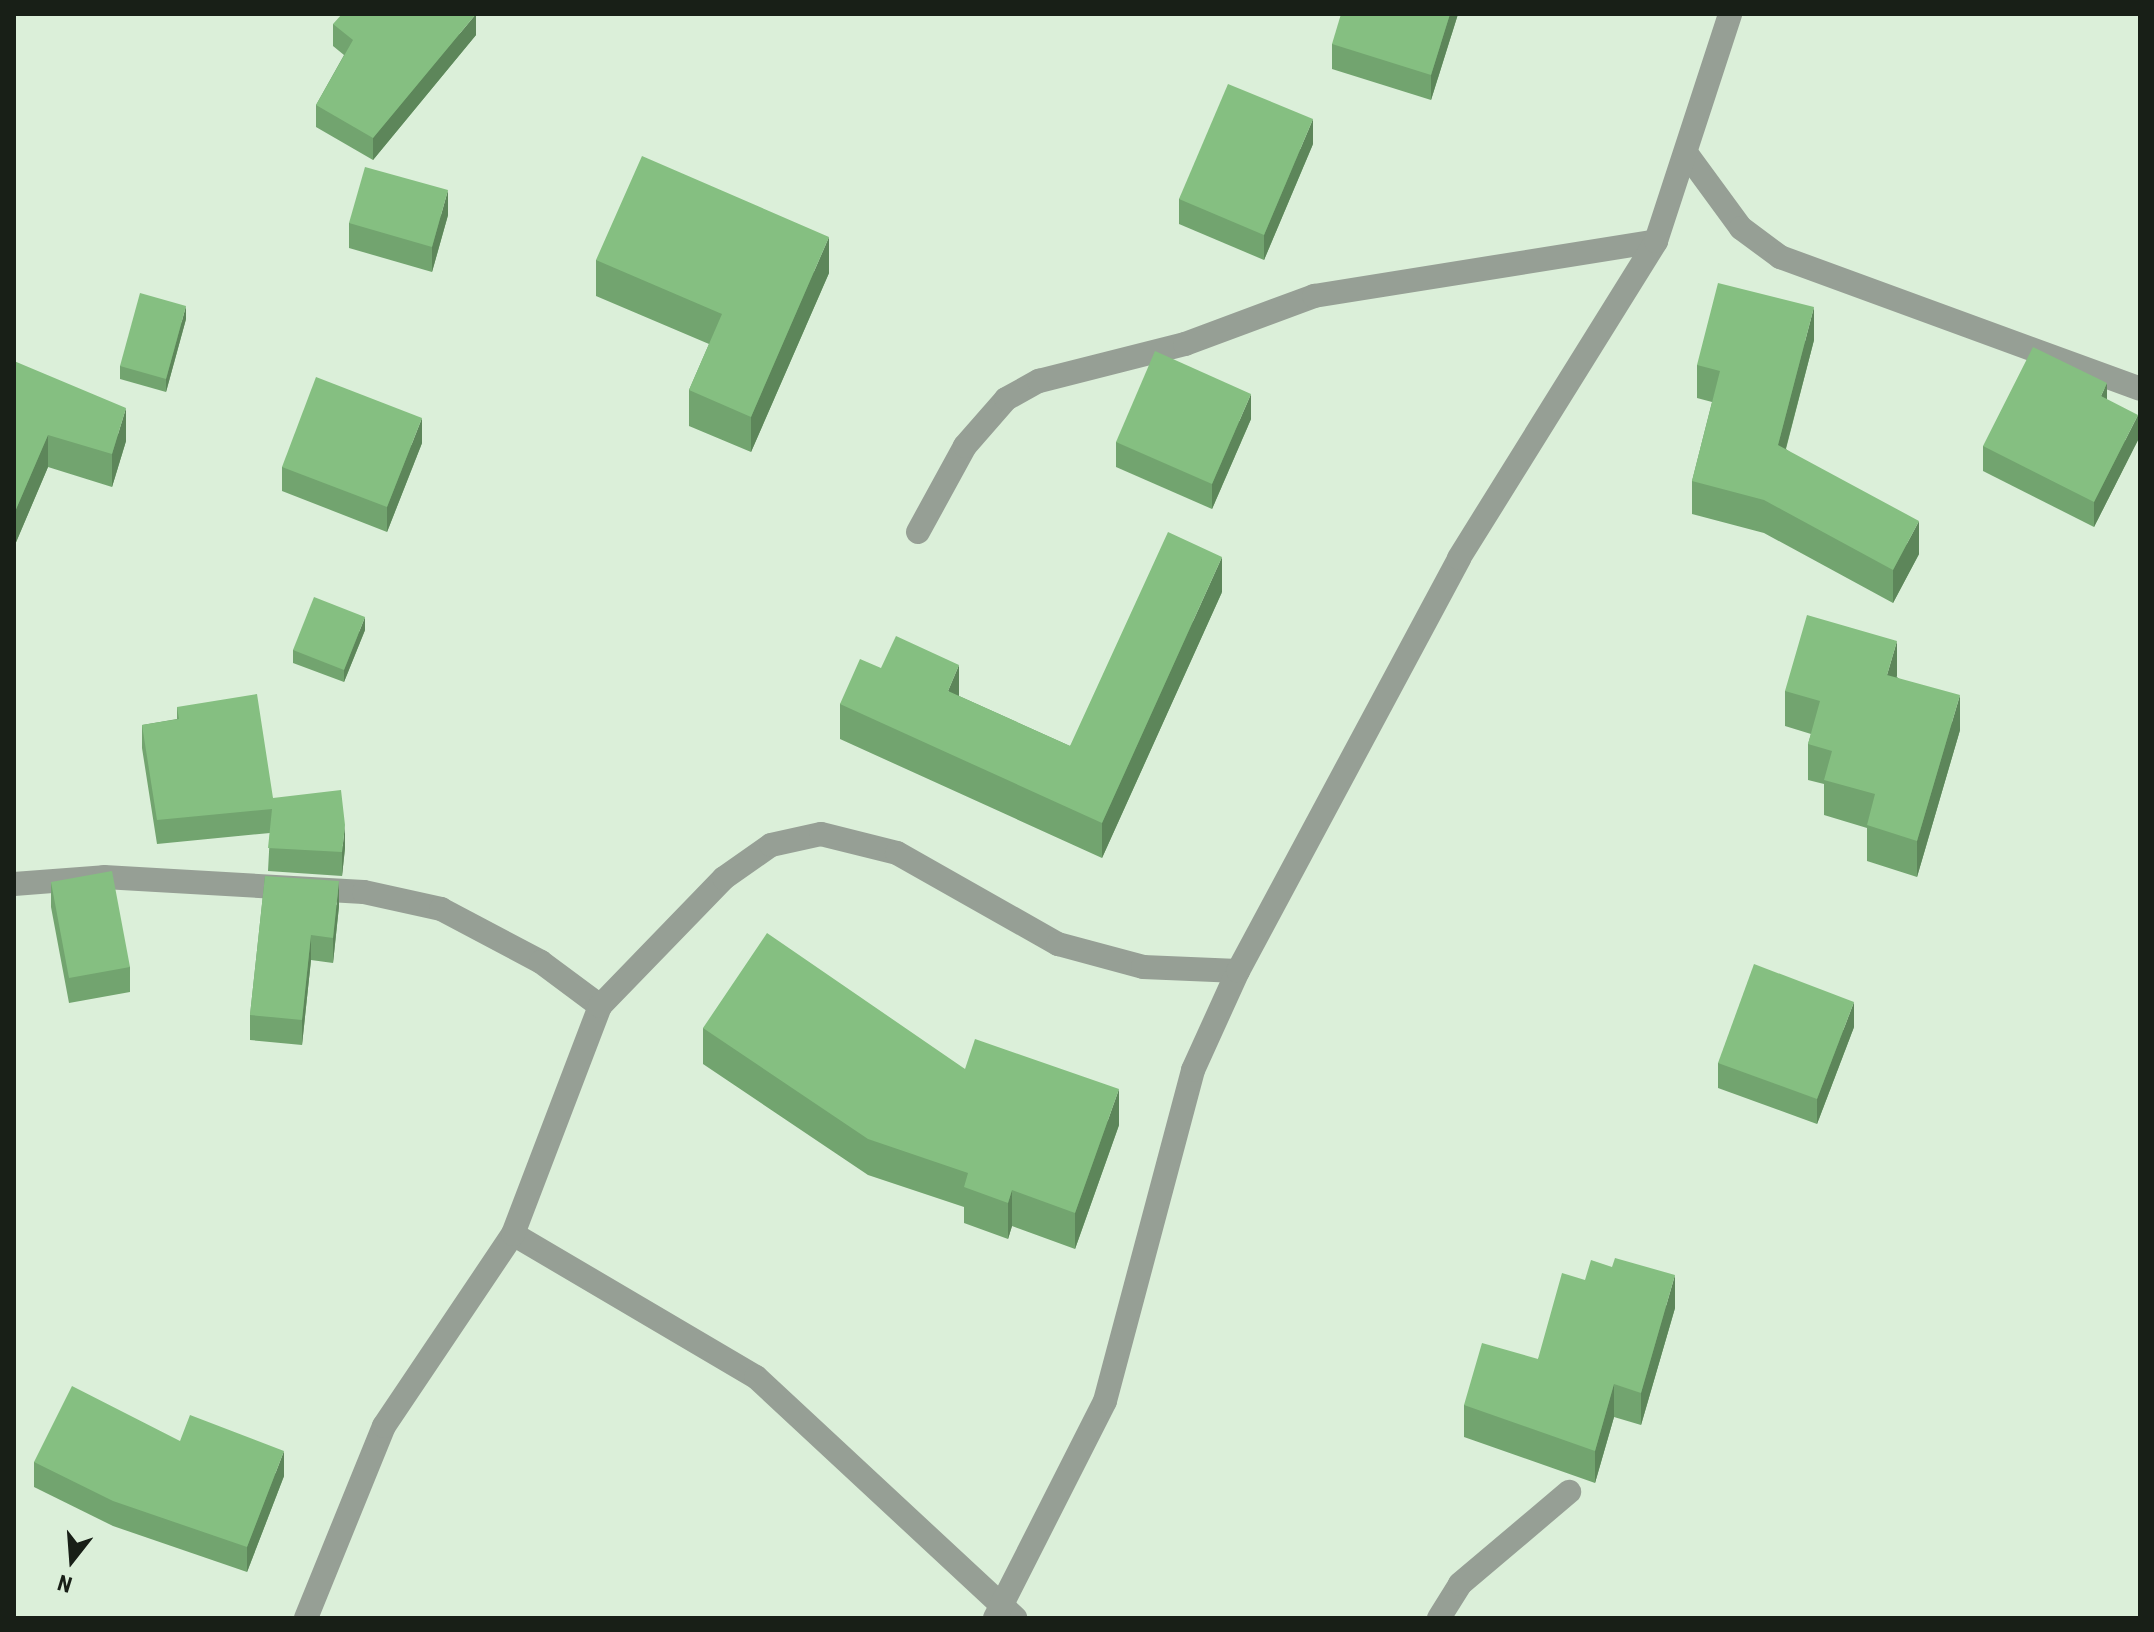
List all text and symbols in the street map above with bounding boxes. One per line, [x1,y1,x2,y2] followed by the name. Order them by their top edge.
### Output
[32,1520,112,1600] north arrow
[55,1570,75,1597] text: N

